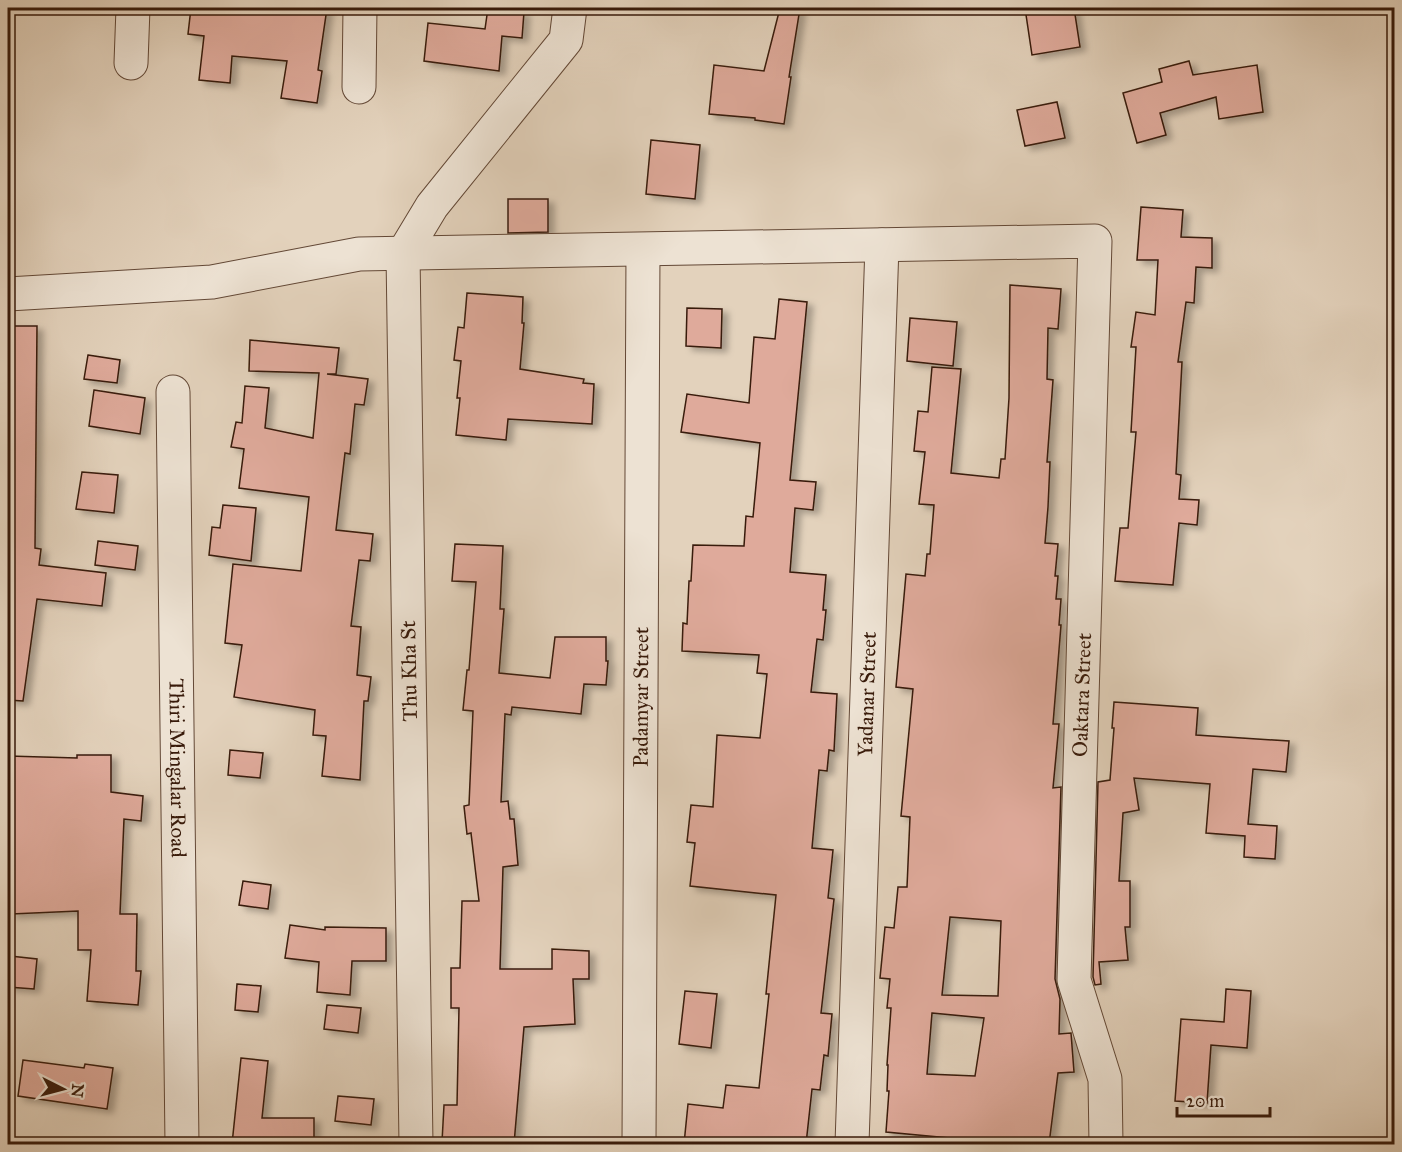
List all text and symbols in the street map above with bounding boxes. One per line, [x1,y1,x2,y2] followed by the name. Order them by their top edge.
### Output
[395,620,423,722] street label: Thu Kha St
[628,626,654,767] street label: Padamyar Street
[852,631,882,757] street label: Yadanar Street
[1067,632,1097,758] street label: Oaktara Street
[163,678,192,858] street label: Thiri Mingalar Road
[33,1059,93,1119] north arrow
[1177,1080,1270,1118] scale bar
[67,1083,88,1099] text: N
[1186,1090,1224,1112] text: 20 m

